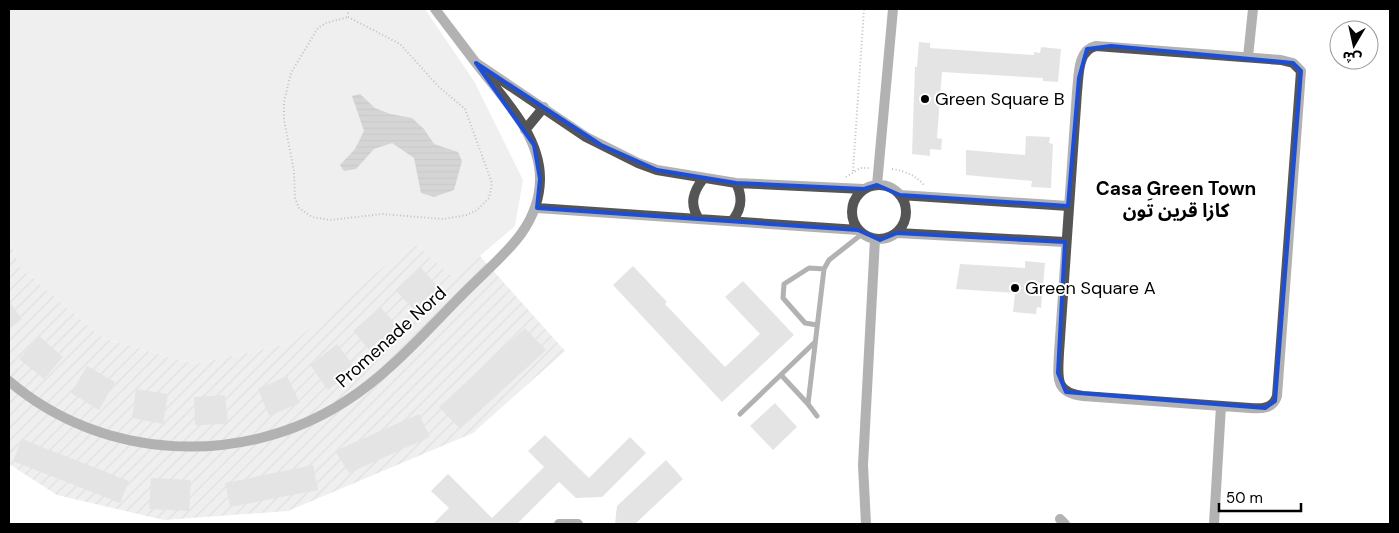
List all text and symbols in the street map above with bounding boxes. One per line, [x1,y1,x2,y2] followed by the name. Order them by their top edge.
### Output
[1329,20,1379,70] north arrow
[1341,47,1363,68] text: ش
[935,87,1065,111] place label: Green Square B
[919,93,931,105] marker: Green Square B
[1096,176,1256,223] district label: Casa Green Town كازا قرين تَون
[1025,276,1156,300] place label: Green Square A
[331,281,451,393] street label: Promenade Nord
[1009,282,1021,294] marker: Green Square A
[1219,480,1302,512] scale bar
[1226,488,1263,508] text: 50 m

